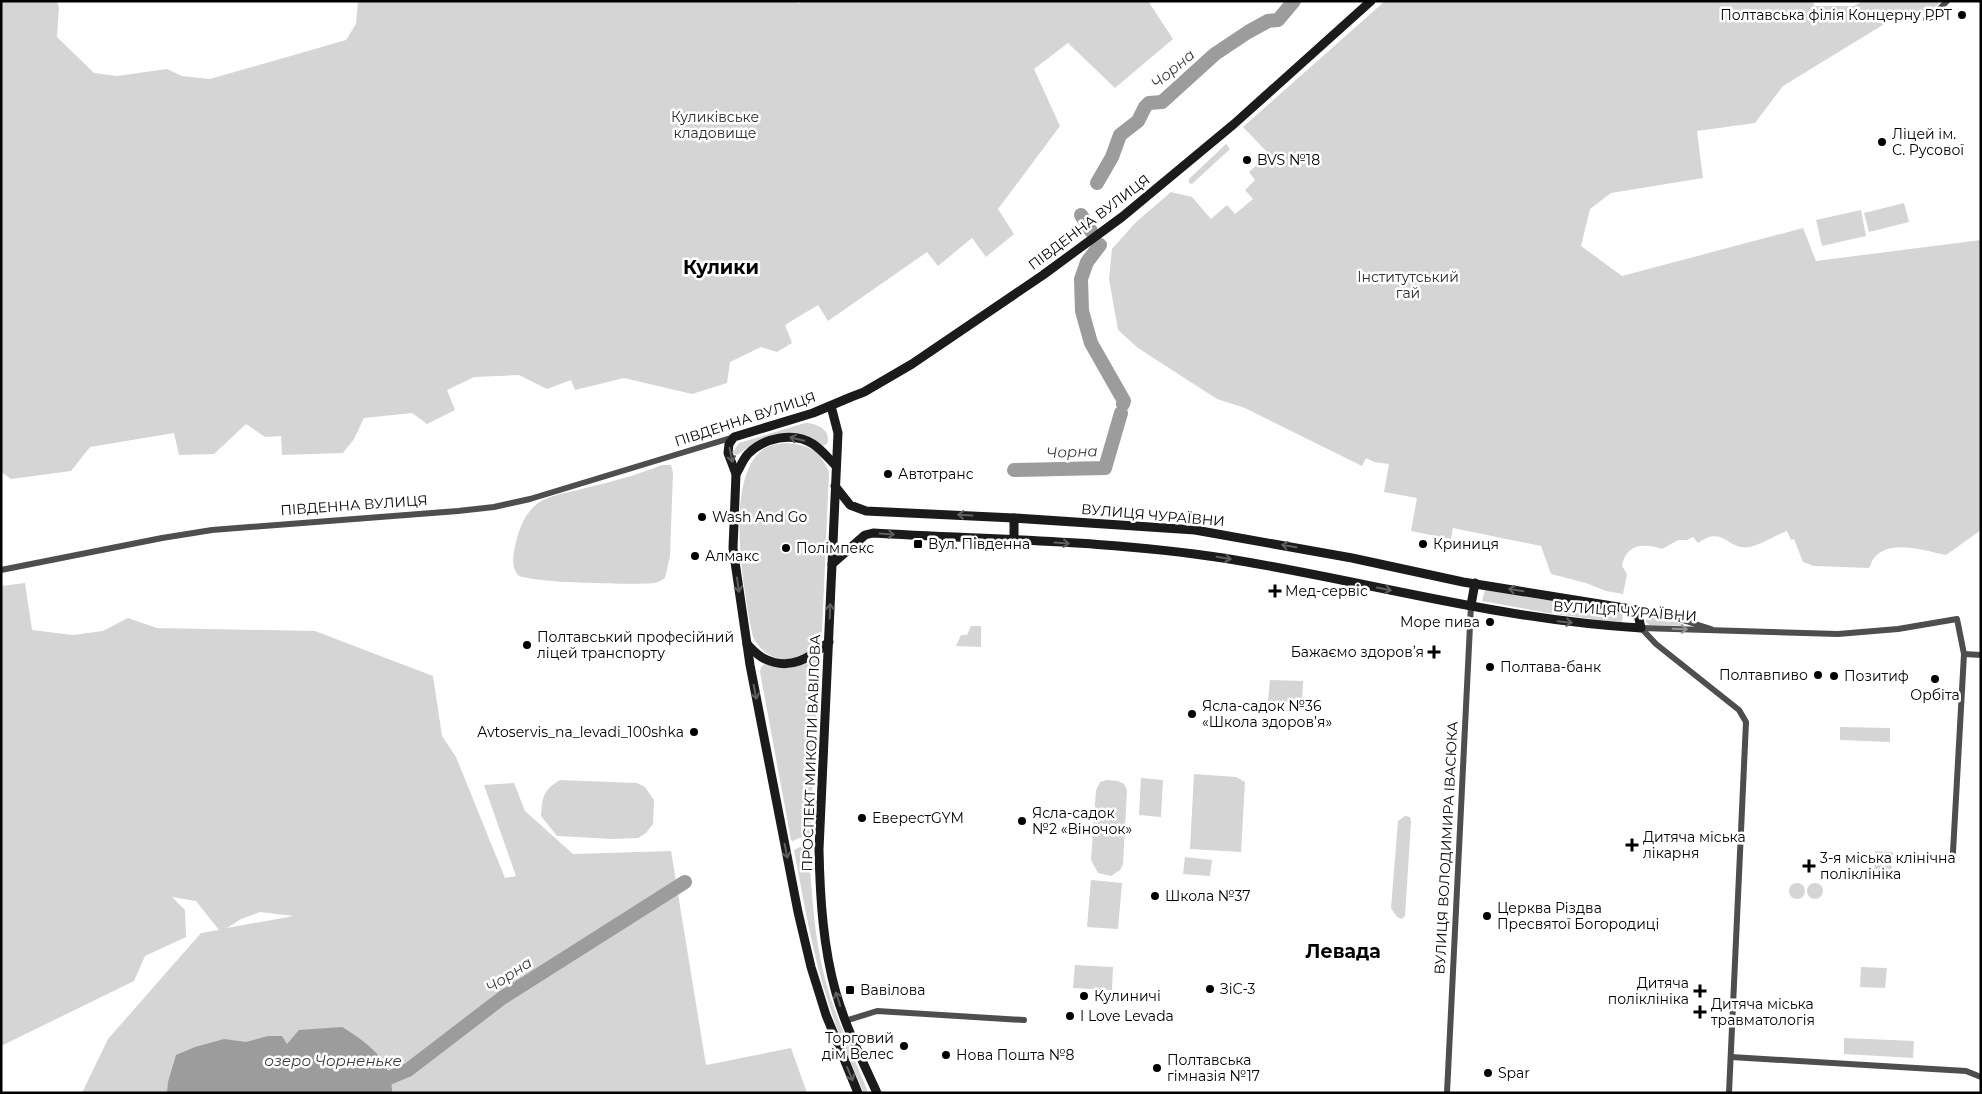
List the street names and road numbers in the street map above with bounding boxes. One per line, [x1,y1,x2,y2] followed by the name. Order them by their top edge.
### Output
[1025,170,1153,274] street label: ПІВДЕННА ВУЛИЦЯ
[672,388,818,450] street label: ПІВДЕННА ВУЛИЦЯ
[280,491,428,519] street label: ПІВДЕННА ВУЛИЦЯ
[1080,500,1226,530] street label: ВУЛИЦЯ ЧУРАЇВНИ
[1553,597,1697,625] street label: ВУЛИЦЯ ЧУРАЇВНИ
[798,634,824,872] street label: ПРОСПЕКТ МИКОЛИ ВАВІЛОВА
[1430,720,1462,975] street label: ВУЛИЦЯ ВОЛОДИМИРА ІВАСЮКА

